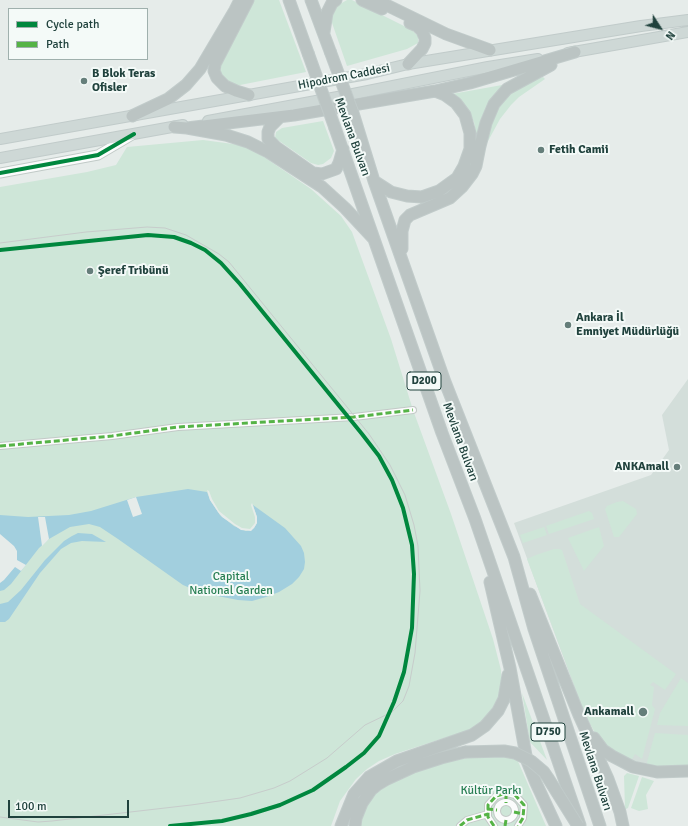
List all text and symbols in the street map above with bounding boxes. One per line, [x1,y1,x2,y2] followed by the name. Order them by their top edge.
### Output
[8,8,148,60] legend
[640,8,680,48] north arrow
[46,17,99,32] text: Cycle path
[663,28,678,42] text: N
[46,37,69,52] text: Path
[297,61,391,93] street label: Hipodrom Caddesi
[92,67,155,95] place label: B Blok Teras Ofisler
[79,76,89,86] marker: B Blok Teras Ofisler
[331,96,373,178] street label: Mevlana Bulvarı
[549,143,609,157] place label: Fetih Camii
[536,145,546,155] marker: Fetih Camii
[98,264,168,278] place label: Şeref Tribünü
[85,266,95,276] marker: Şeref Tribünü
[576,311,679,339] place label: Ankara İl Emniyet Müdürlüğü
[563,320,573,330] marker: Ankara İl Emniyet Müdürlüğü
[407,372,441,390] road number: D200
[439,401,481,483] street label: Mevlana Bulvarı
[615,460,669,474] place label: ANKAmall
[672,462,682,472] marker: ANKAmall
[189,570,273,598] park label: Capital National Garden
[584,705,634,719] place label: Ankamall
[637,706,649,718] marker: Ankamall
[531,723,565,741] road number: D750
[575,730,615,812] street label: Mevlana Bulvarı
[461,784,521,798] park label: Kültür Parkı
[10,792,131,818] scale bar
[15,799,47,814] text: 100 m

